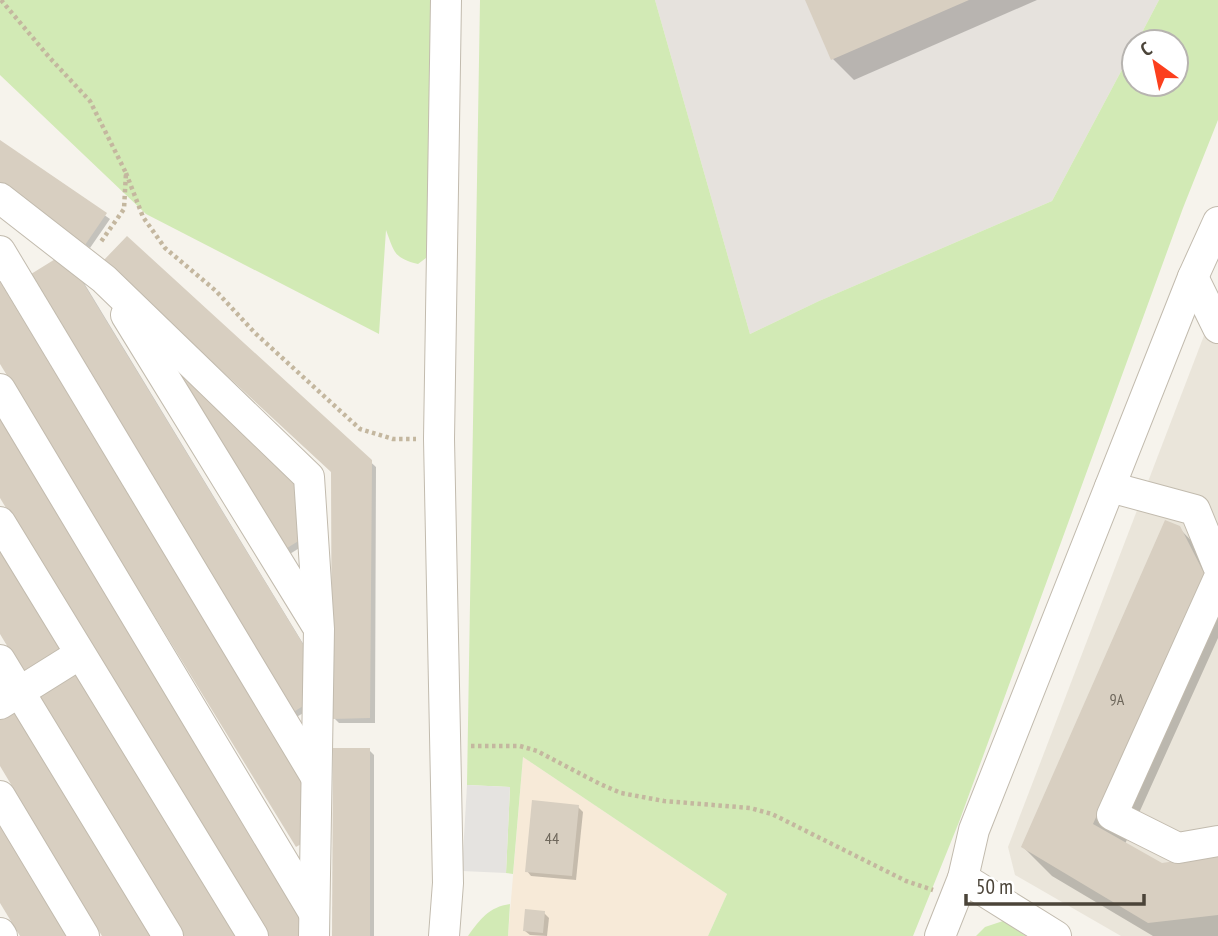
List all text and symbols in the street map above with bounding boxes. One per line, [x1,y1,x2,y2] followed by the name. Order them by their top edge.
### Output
[1120,28,1190,98] north arrow
[1136,36,1156,61] text: С
[1110,689,1125,709] house number: 9А
[545,828,559,848] house number: 44
[966,862,1144,906] scale bar
[976,873,1013,900] text: 50 m

